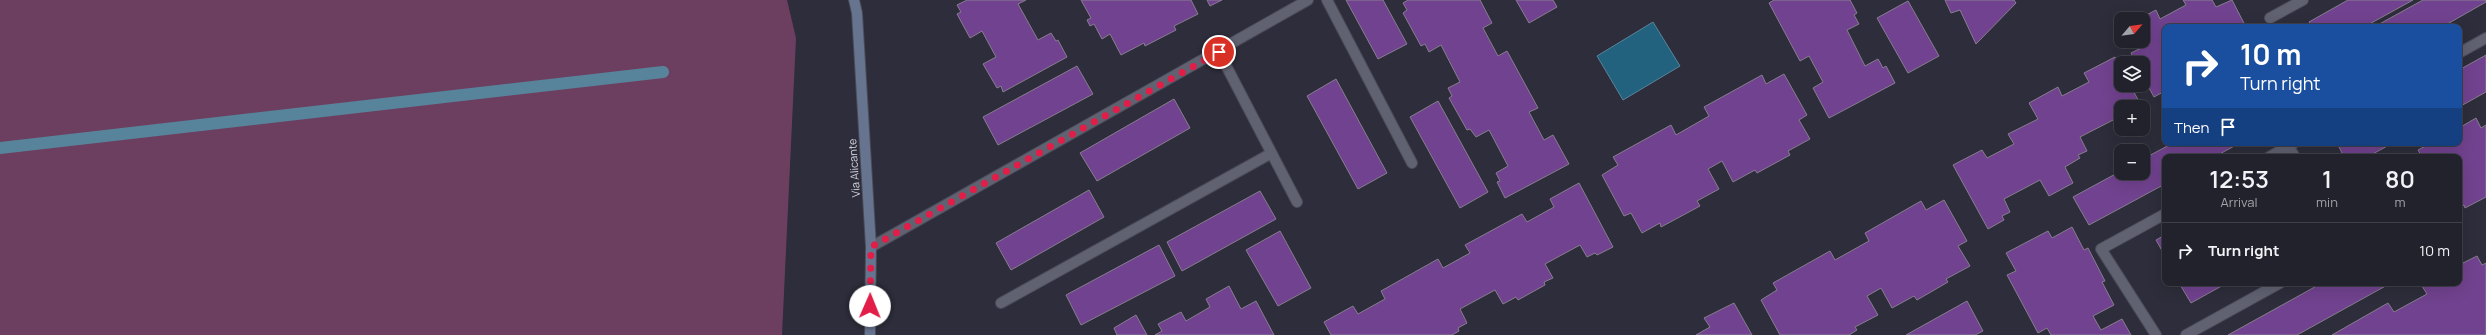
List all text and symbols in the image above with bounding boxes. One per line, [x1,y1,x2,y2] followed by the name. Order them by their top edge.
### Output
[2114,12,2150,48] north arrow
[2114,12,2150,180] map controls
[1202,35,1236,69] pin
[2240,35,2301,73] text: 10 m
[2174,40,2226,92] icon: right
[1208,41,1230,63] icon: arrive
[2114,56,2150,92] button: layers
[2240,71,2321,95] text: Turn right
[2114,100,2150,136] button: +
[2217,116,2239,138] icon: arrive
[2174,117,2209,138] text: Then
[844,138,863,198] street label: Via Alicante
[2114,144,2150,180] button: −
[2209,162,2269,195] text: 12:53
[2322,162,2332,195] text: 1
[2385,162,2415,195] text: 80
[2220,193,2258,211] text: Arrival
[2316,193,2338,211] text: min
[2394,193,2405,211] text: m
[2174,240,2196,262] icon: right
[2208,240,2279,261] text: Turn right
[2419,240,2450,261] text: 10 m
[849,285,891,327] position arrow

